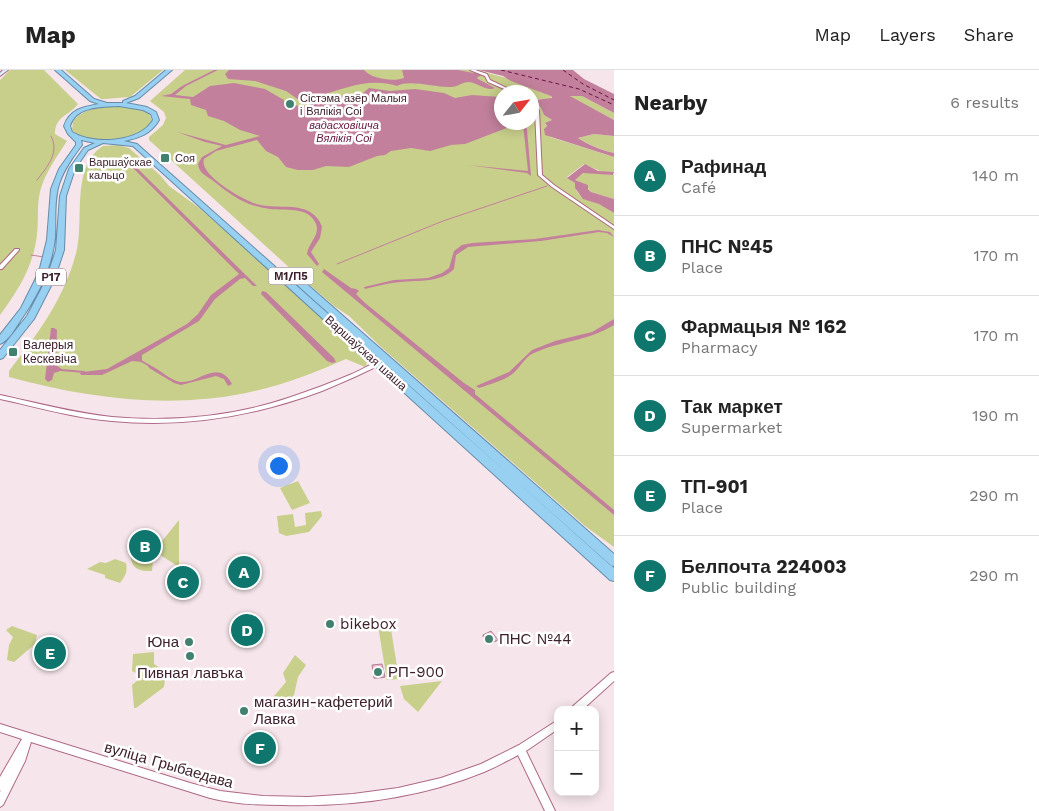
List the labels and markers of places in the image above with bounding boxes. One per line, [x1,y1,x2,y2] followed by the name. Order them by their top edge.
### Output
[300,92,407,118] place label: Сістэма азёр Малыя і Вялікія Соі
[284,98,296,110] marker: Сістэма азёр Малыя і Вялікія Соі
[159,152,171,164] marker: Соя
[175,152,195,165] place label: Соя
[89,156,152,182] place label: Варшаўскае кальцо
[73,162,85,174] marker: Варшаўскае кальцо
[23,338,77,366] place label: Валерыя Кескевіча
[7,346,19,358] marker: Валерыя Кескевіча
[129,527,161,565] pin: B
[228,553,260,591] pin: A
[167,563,199,601] pin: C
[231,611,263,649] pin: D
[340,615,396,633] place label: bikebox
[324,618,336,630] marker: bikebox
[499,630,571,648] place label: ПНС №44
[147,633,180,651] place label: Юна
[483,633,495,645] marker: ПНС №44
[34,634,66,672] pin: E
[183,636,195,648] marker: Юна
[184,650,196,662] marker: Пивная лавъка
[388,663,444,681] place label: РП-900
[137,664,244,682] place label: Пивная лавъка
[372,666,384,678] marker: РП-900
[254,693,393,728] place label: магазин-кафетерий Лавка
[238,705,250,717] marker: магазин-кафетерий Лавка
[244,729,276,767] pin: F

